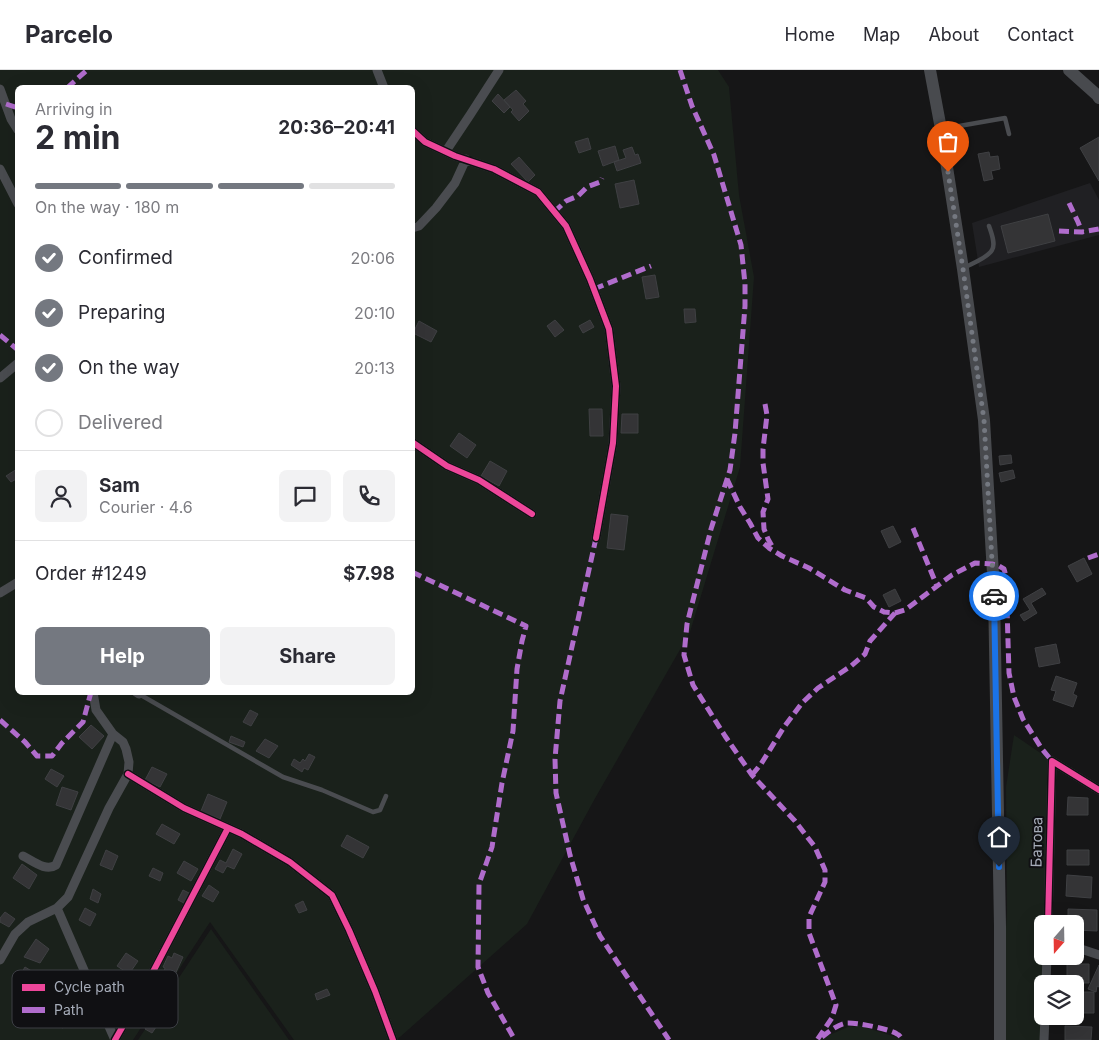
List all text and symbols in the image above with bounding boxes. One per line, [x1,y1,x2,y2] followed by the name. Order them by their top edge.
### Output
[25,20,113,49] text: Parcelo
[785,24,835,45] text: Home
[863,24,900,45] text: Map
[928,24,979,45] text: About
[1007,24,1074,45] text: Contact
[35,99,112,119] text: Arriving in
[278,116,395,139] text: 20:36–20:41
[35,118,121,157] text: 2 min
[927,121,969,172] pin
[934,128,962,156] icon: bag
[35,197,179,217] text: On the way · 180 m
[35,244,63,272] icon: check
[78,246,173,269] text: Confirmed
[351,248,395,268] text: 20:06
[35,299,63,327] icon: check
[78,301,165,324] text: Preparing
[354,303,395,323] text: 20:10
[35,354,63,382] icon: check
[78,356,180,379] text: On the way
[354,358,395,378] text: 20:13
[78,411,163,434] text: Delivered
[35,470,87,522] button: person
[279,470,331,522] button: chat
[343,470,395,522] button: phone
[99,474,140,497] text: Sam
[99,497,193,517] text: Courier · 4.6
[35,562,147,585] text: Order #1249
[343,562,395,585] text: $7.98
[969,571,1019,621] courier
[980,582,1008,610] icon: car
[35,627,210,685] button: Help
[220,627,395,685] button: Share
[978,816,1020,867] pin
[1027,816,1046,868] street label: Батова
[985,823,1013,851] icon: home
[1034,915,1084,965] north arrow
[1034,915,1084,1025] map controls
[12,970,178,1028] legend
[1034,975,1084,1025] button: layers
[54,978,125,995] text: Cycle path
[54,1001,84,1018] text: Path

